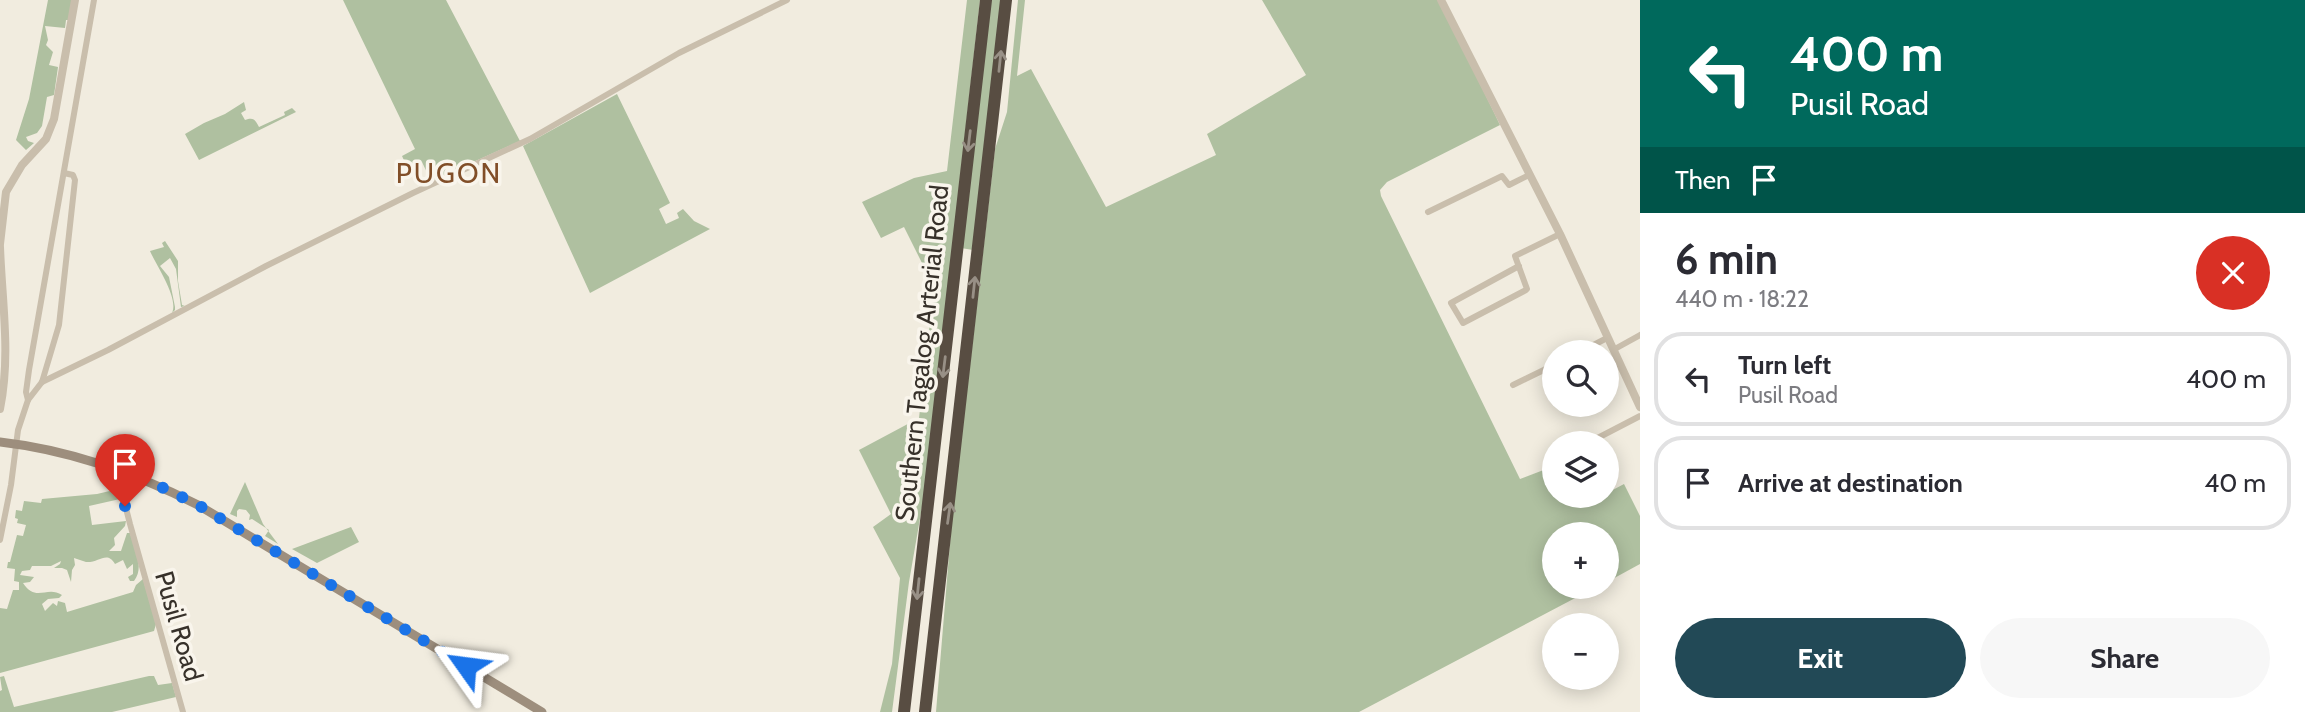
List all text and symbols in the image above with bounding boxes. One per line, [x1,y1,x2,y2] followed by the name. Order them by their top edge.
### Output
[1790,24,1943,83] text: 400 m
[1675,28,1766,119] icon: left
[994,50,1007,72] one-way arrow
[1790,84,1929,123] text: Pusil Road
[962,129,975,152] one-way arrow
[396,156,502,190] district label: PUGON
[1745,161,1783,199] icon: arrive
[1675,164,1731,196] text: Then
[888,183,956,523] street label: Southern Tagalog Arterial Road
[1675,233,1778,285] text: 6 min
[2196,236,2270,310] button: close
[968,276,981,298] one-way arrow
[1675,285,1809,313] text: 440 m · 18:22
[1542,340,1619,690] map controls
[1542,340,1619,417] button: search
[1738,349,1831,381] text: Turn left
[938,355,951,378] one-way arrow
[1679,360,1717,398] icon: left
[2186,363,2266,395] text: 400 m
[1738,381,1838,409] text: Pusil Road
[1542,431,1619,508] button: layers
[95,434,155,506] pin
[106,445,144,483] icon: arrive
[1679,464,1717,502] icon: arrive
[1738,467,1963,499] text: Arrive at destination
[2204,467,2266,499] text: 40 m
[942,502,955,524] one-way arrow
[1542,522,1619,599] button: +
[148,567,210,685] street label: Pusil Road
[911,578,924,600] one-way arrow
[1542,613,1619,690] button: −
[1675,618,1966,698] button: Exit
[1980,618,2270,698] button: Share
[429,629,503,703] position arrow

